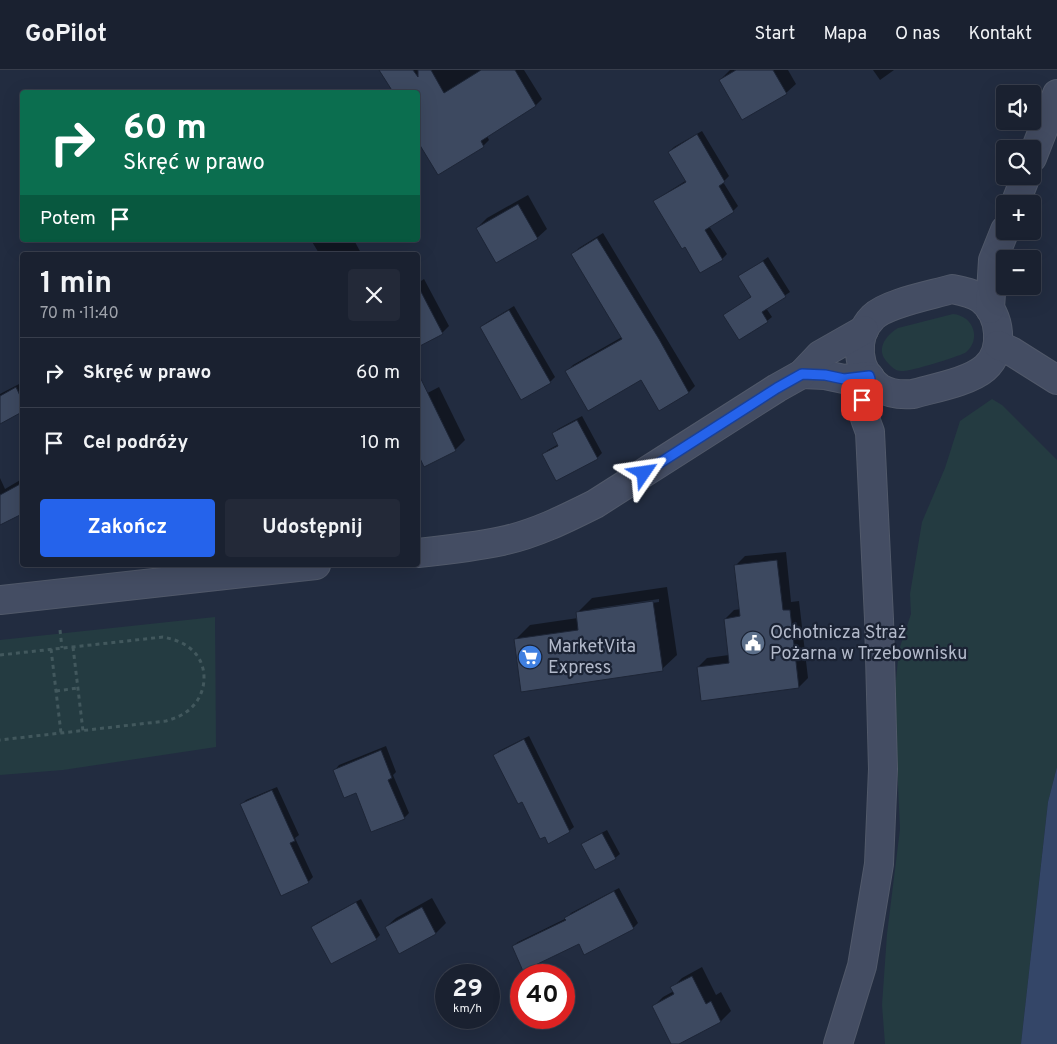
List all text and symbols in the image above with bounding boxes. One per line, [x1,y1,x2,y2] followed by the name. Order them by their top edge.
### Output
[25,20,107,50] text: GoPilot
[754,23,795,46] text: Start
[823,23,867,46] text: Mapa
[895,23,940,46] text: O nas
[968,23,1032,46] text: Kontakt
[996,85,1041,295] map controls
[996,85,1041,130] button: sound
[123,107,207,151] text: 60 m
[40,110,105,175] icon: right
[996,140,1041,185] button: search
[123,150,265,177] text: Skręć w prawo
[996,195,1041,240] button: +
[106,205,134,233] icon: arrive
[40,207,96,231] text: Potem
[996,250,1041,295] button: −
[40,266,112,303] text: 1 min
[348,269,400,321] button: close
[40,304,119,324] text: 70 m · 11:40
[40,359,68,387] icon: right
[83,361,211,385] text: Skręć w prawo
[356,361,400,385] text: 60 m
[841,379,883,421] pin
[848,386,876,414] icon: arrive
[40,429,68,457] icon: arrive
[83,431,188,455] text: Cel podróży
[360,431,400,455] text: 10 m
[617,446,669,498] position arrow
[40,499,215,557] button: Zakończ
[225,499,400,557] button: Udostępnij
[770,622,967,666] place label: Ochotnicza Straż Pożarna w Trzebownisku
[740,630,766,656] public building icon: Ochotnicza Straż Pożarna w Trzebownisku
[548,636,636,680] place label: MarketVita Express
[517,644,543,670] supermarket icon: MarketVita Express
[510,964,575,1029] speed limit sign: 40
[452,974,483,1006] text: 29
[453,1001,482,1017] text: km/h

